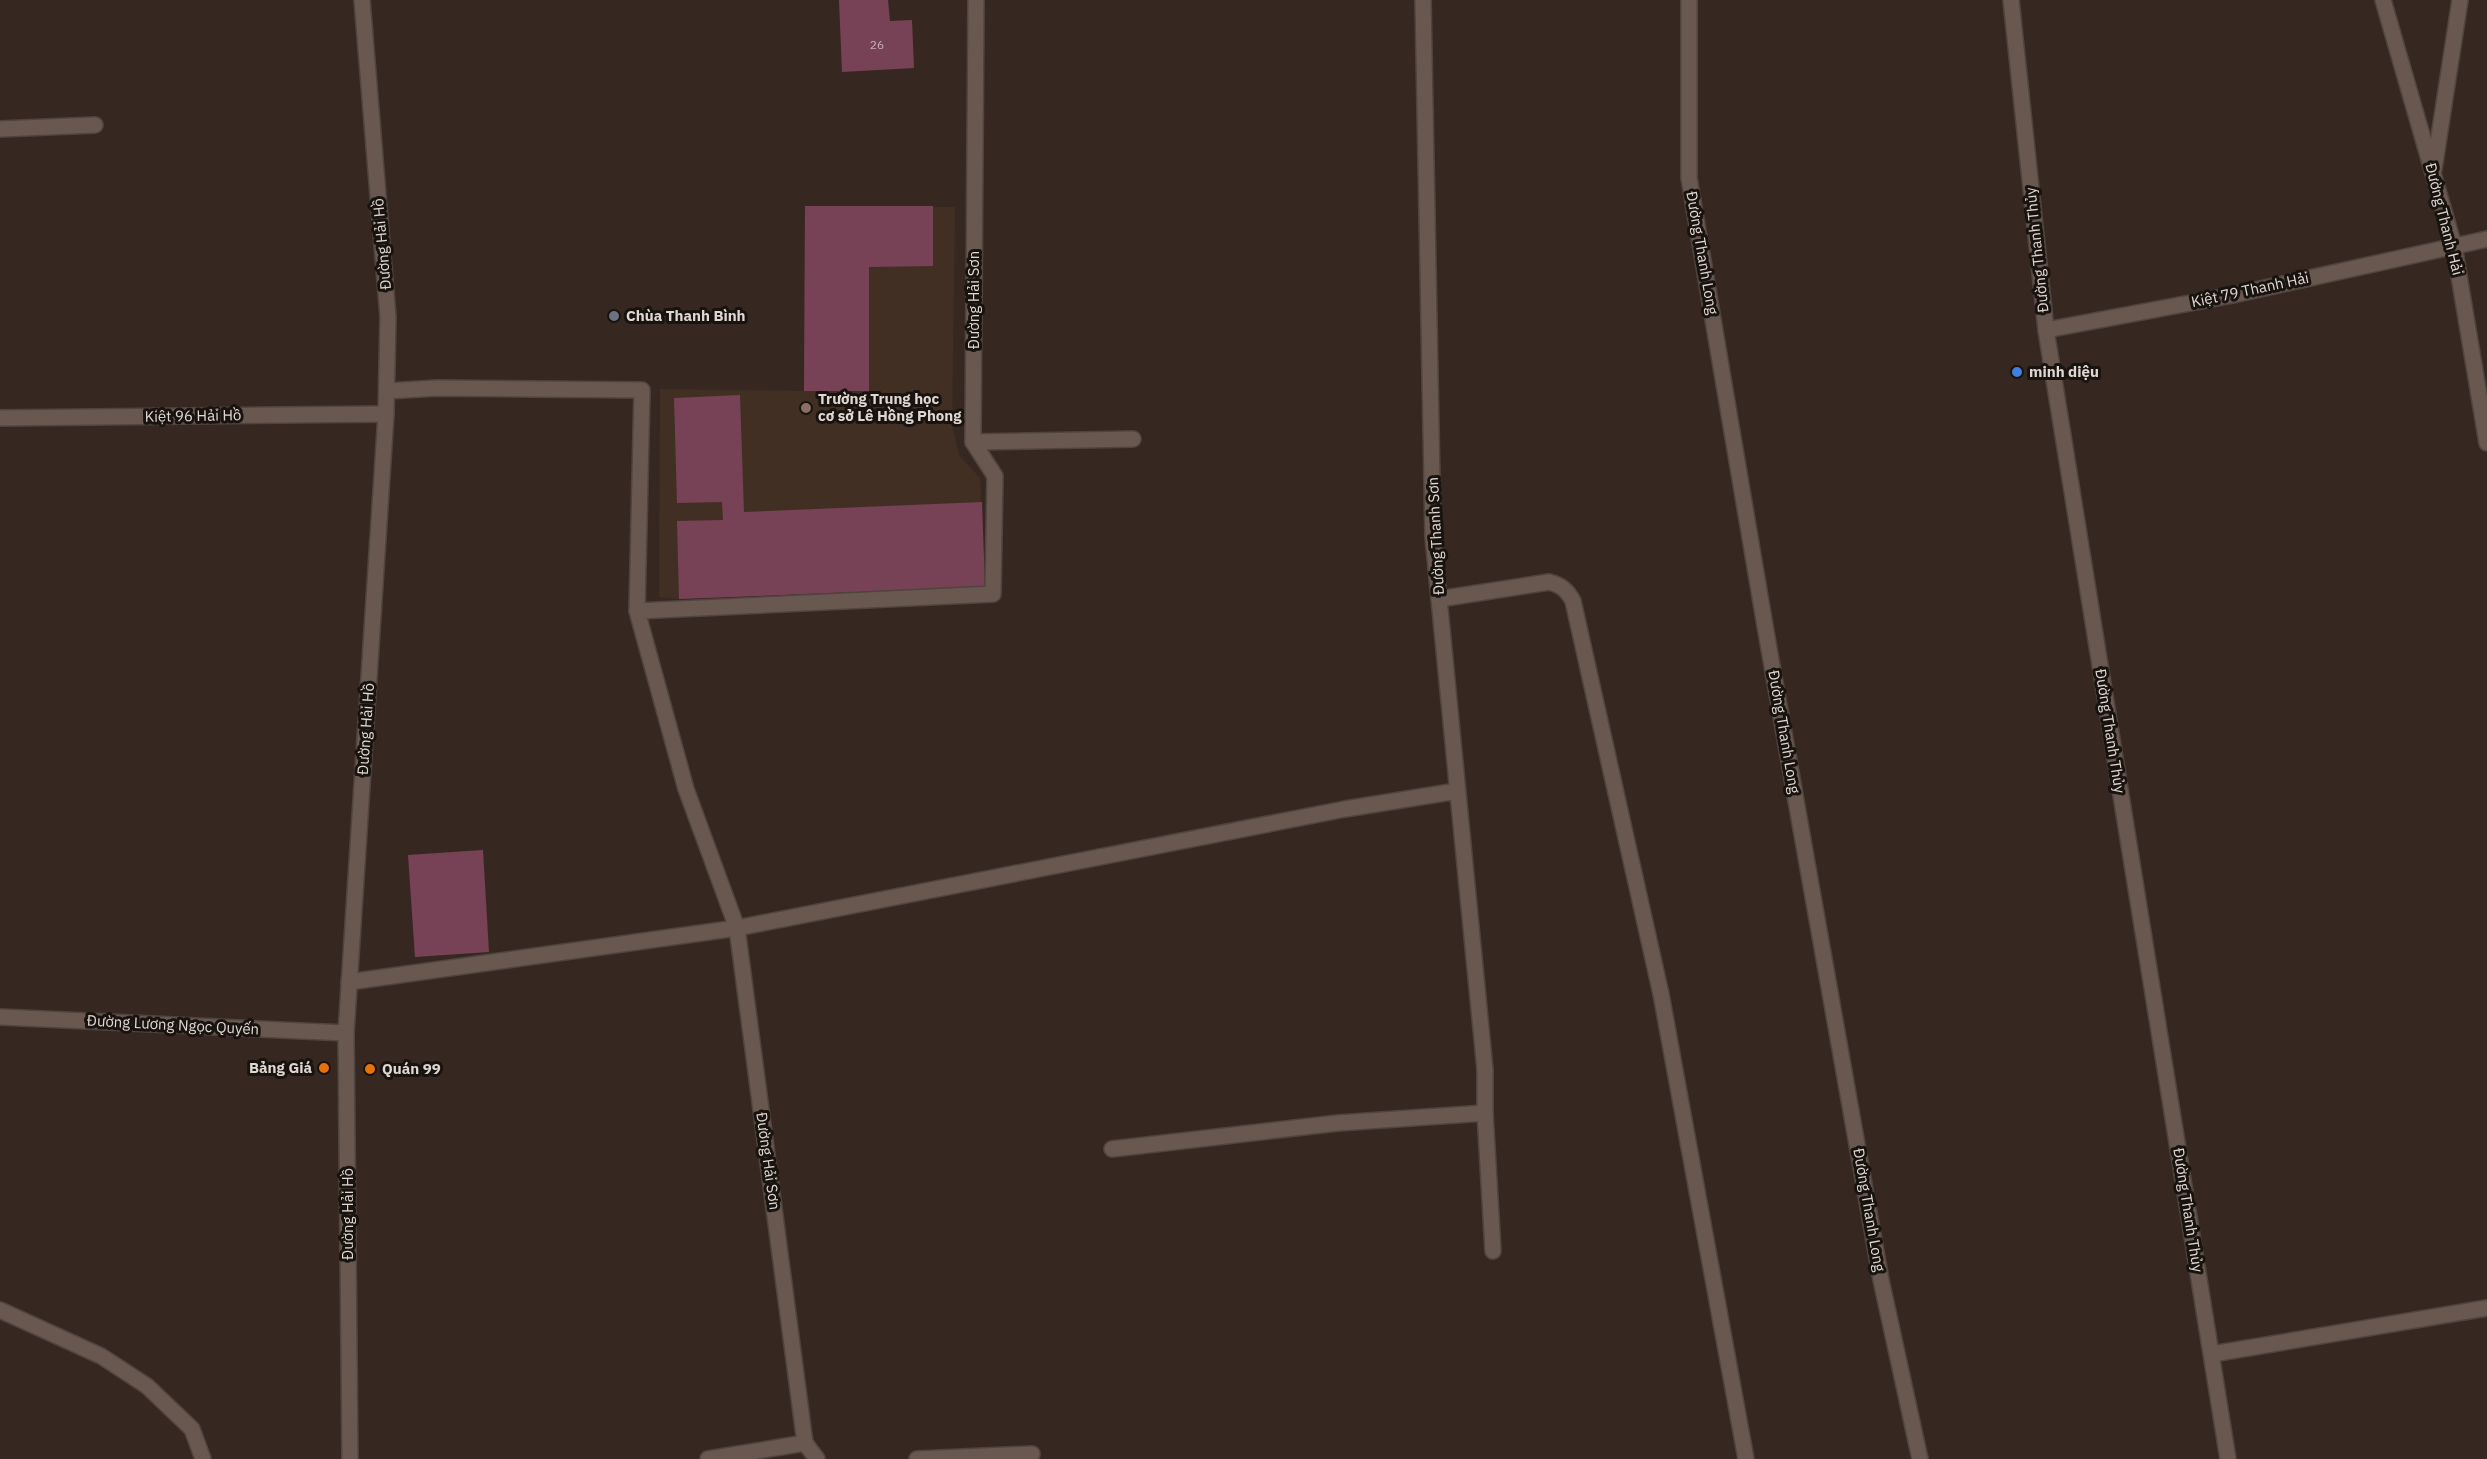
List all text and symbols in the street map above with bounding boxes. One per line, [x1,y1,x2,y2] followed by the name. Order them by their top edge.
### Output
[870,37,884,52] house number: 26
[2421,161,2468,277] street label: Đường Thanh Hải
[2020,186,2053,314] street label: Đường Thanh Thủy
[1682,190,1723,316] street label: Đường Thanh Long
[368,197,395,291] street label: Đường Hải Hồ
[964,251,983,349] street label: Đường Hải Sơn
[2189,268,2311,311] street label: Kiệt 79 Thanh Hải
[626,306,746,325] place label: Chùa Thanh Bình
[607,309,621,323] marker: Chùa Thanh Bình
[2029,362,2099,381] place label: minh diệu
[2010,365,2024,379] marker: minh diệu
[818,389,962,425] place label: Trường Trung học cơ sở Lê Hồng Phong
[799,401,813,415] marker: Trường Trung học cơ sở Lê Hồng Phong
[144,405,242,426] street label: Kiệt 96 Hải Hồ
[1423,476,1448,596] street label: Đường Thanh Sơn
[2091,667,2130,795] street label: Đường Thanh Thủy
[1764,669,1805,795] street label: Đường Thanh Long
[353,682,378,775] street label: Đường Hải Hồ
[86,1010,260,1039] street label: Đường Lương Ngọc Quyến
[249,1058,312,1077] place label: Bảng Giá
[382,1059,441,1078] place label: Quán 99
[317,1061,331,1075] marker: Bảng Giá
[363,1062,377,1076] marker: Quán 99
[752,1111,785,1211] street label: Đường Hải Sơn
[2169,1146,2208,1274] street label: Đường Thanh Thủy
[1849,1147,1890,1273] street label: Đường Thanh Long
[338,1168,357,1260] street label: Đường Hải Hồ

